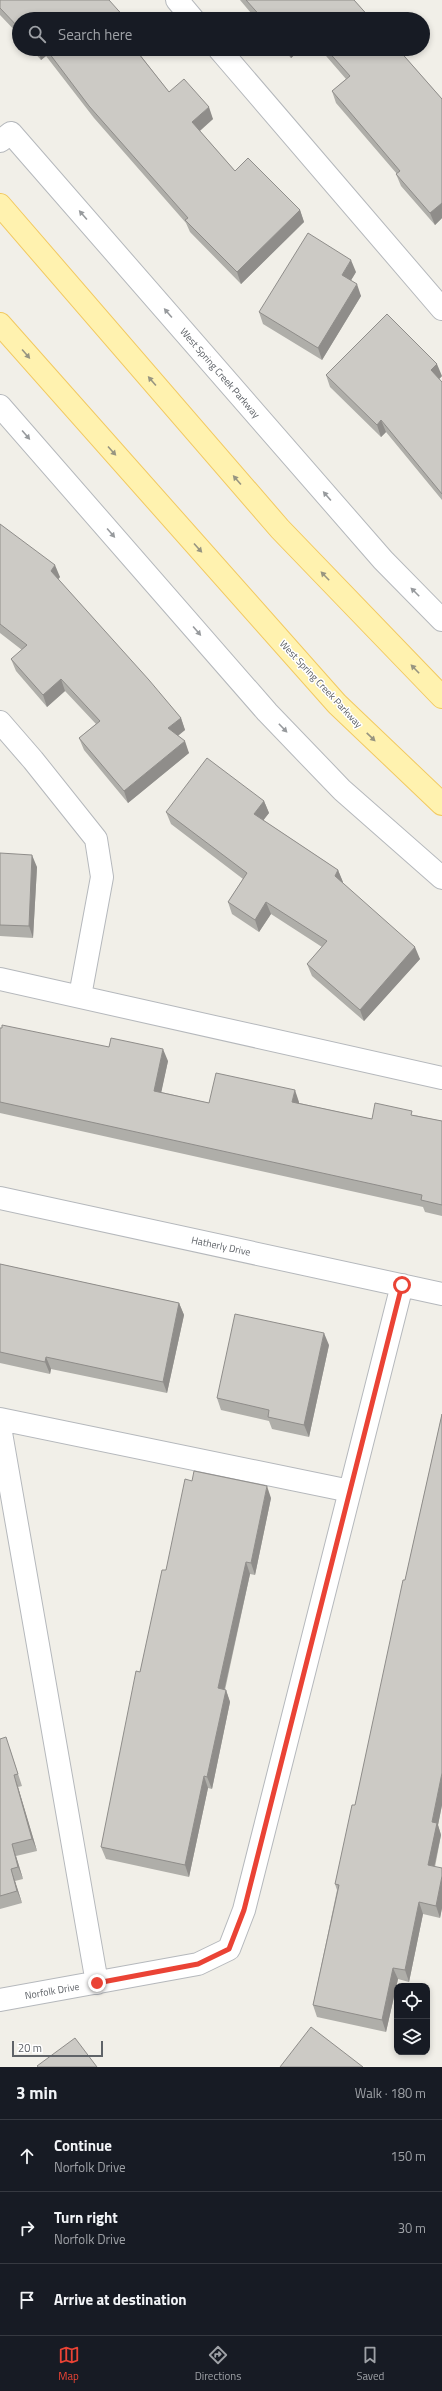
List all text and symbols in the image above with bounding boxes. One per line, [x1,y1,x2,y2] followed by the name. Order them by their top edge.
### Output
[12,12,430,56] search box
[26,23,48,45] icon: search
[58,23,132,46] text: Search here
[78,210,87,221] one-way arrow
[164,308,173,319] one-way arrow
[176,325,264,422] street label: West Spring Creek Parkway
[21,348,30,359] one-way arrow
[148,376,157,386] one-way arrow
[21,430,30,441] one-way arrow
[107,446,117,456] one-way arrow
[233,474,242,485] one-way arrow
[322,491,332,501] one-way arrow
[107,528,116,538] one-way arrow
[194,543,203,553] one-way arrow
[320,571,329,581] one-way arrow
[410,587,419,597] one-way arrow
[192,626,201,636] one-way arrow
[276,637,366,731] street label: West Spring Creek Parkway
[410,664,420,674] one-way arrow
[278,723,288,733] one-way arrow
[366,732,376,742] one-way arrow
[190,1232,252,1260] street label: Hatherly Drive
[393,1276,411,1294] route start
[88,1974,106,1992] route end
[24,1979,80,2003] street label: Norfolk Drive
[394,1983,430,2055] map controls
[394,1983,430,2019] button: locate
[394,2019,430,2055] button: layers
[12,2039,103,2058] scale bar
[18,2040,42,2056] text: 20 m
[16,2080,57,2106] text: 3 min
[355,2083,426,2103] text: Walk · 180 m
[54,2134,112,2157] text: Continue
[16,2145,38,2167] icon: ahead
[390,2146,426,2166] text: 150 m
[54,2157,126,2177] text: Norfolk Drive
[54,2206,118,2229] text: Turn right
[16,2217,38,2239] icon: right
[398,2218,426,2238] text: 30 m
[54,2229,126,2249] text: Norfolk Drive
[54,2288,187,2311] text: Arrive at destination
[16,2289,38,2311] icon: arrive
[58,2344,80,2384] tab: Map
[195,2344,241,2384] tab: Directions
[356,2344,384,2384] tab: Saved

